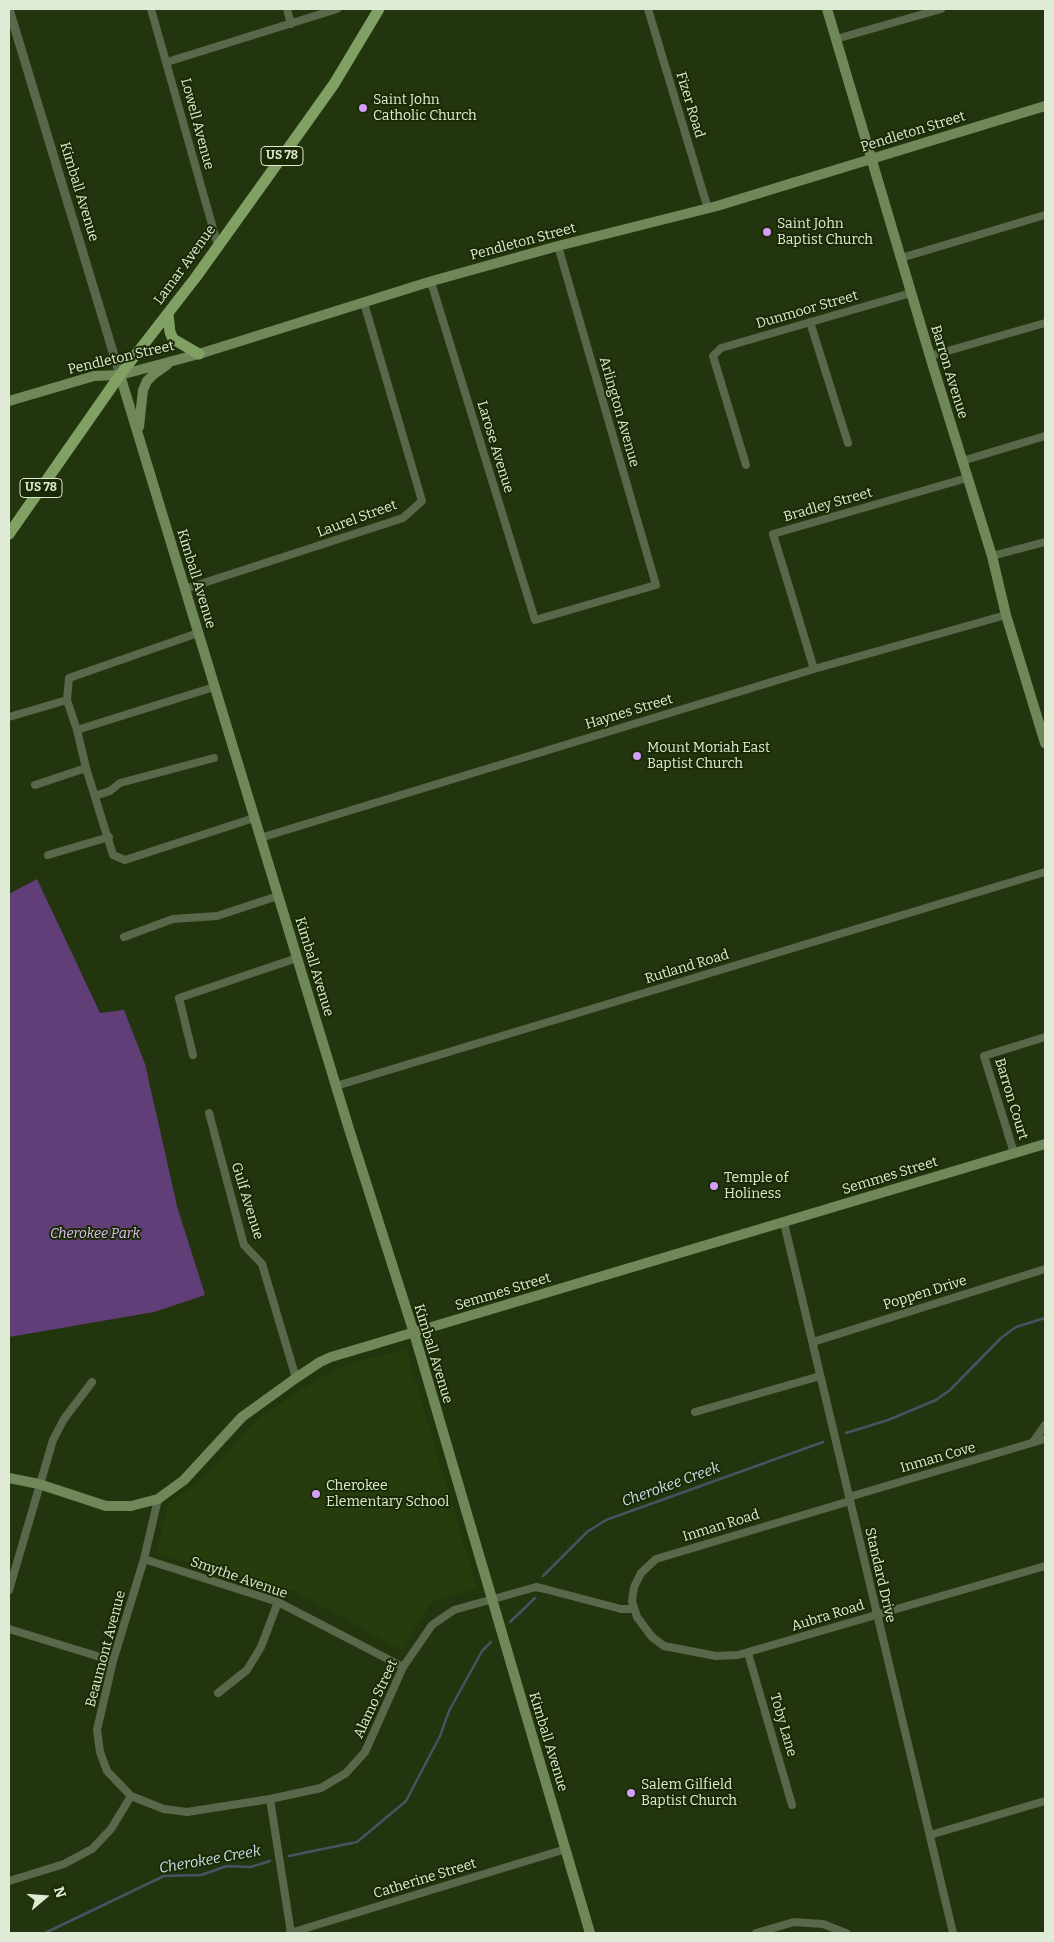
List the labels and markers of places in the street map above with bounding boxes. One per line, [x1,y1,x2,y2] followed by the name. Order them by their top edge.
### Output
[373,92,477,124] place label: Saint John Catholic Church
[357,102,369,114] marker: Saint John Catholic Church
[777,216,873,248] place label: Saint John Baptist Church
[761,226,773,238] marker: Saint John Baptist Church
[647,740,770,772] place label: Mount Moriah East Baptist Church
[631,750,643,762] marker: Mount Moriah East Baptist Church
[724,1170,788,1202] place label: Temple of Holiness
[708,1180,720,1192] marker: Temple of Holiness
[326,1478,449,1510] place label: Cherokee Elementary School
[310,1488,322,1500] marker: Cherokee Elementary School
[641,1777,737,1810] place label: Salem Gilfield Baptist Church
[625,1787,637,1799] marker: Salem Gilfield Baptist Church

